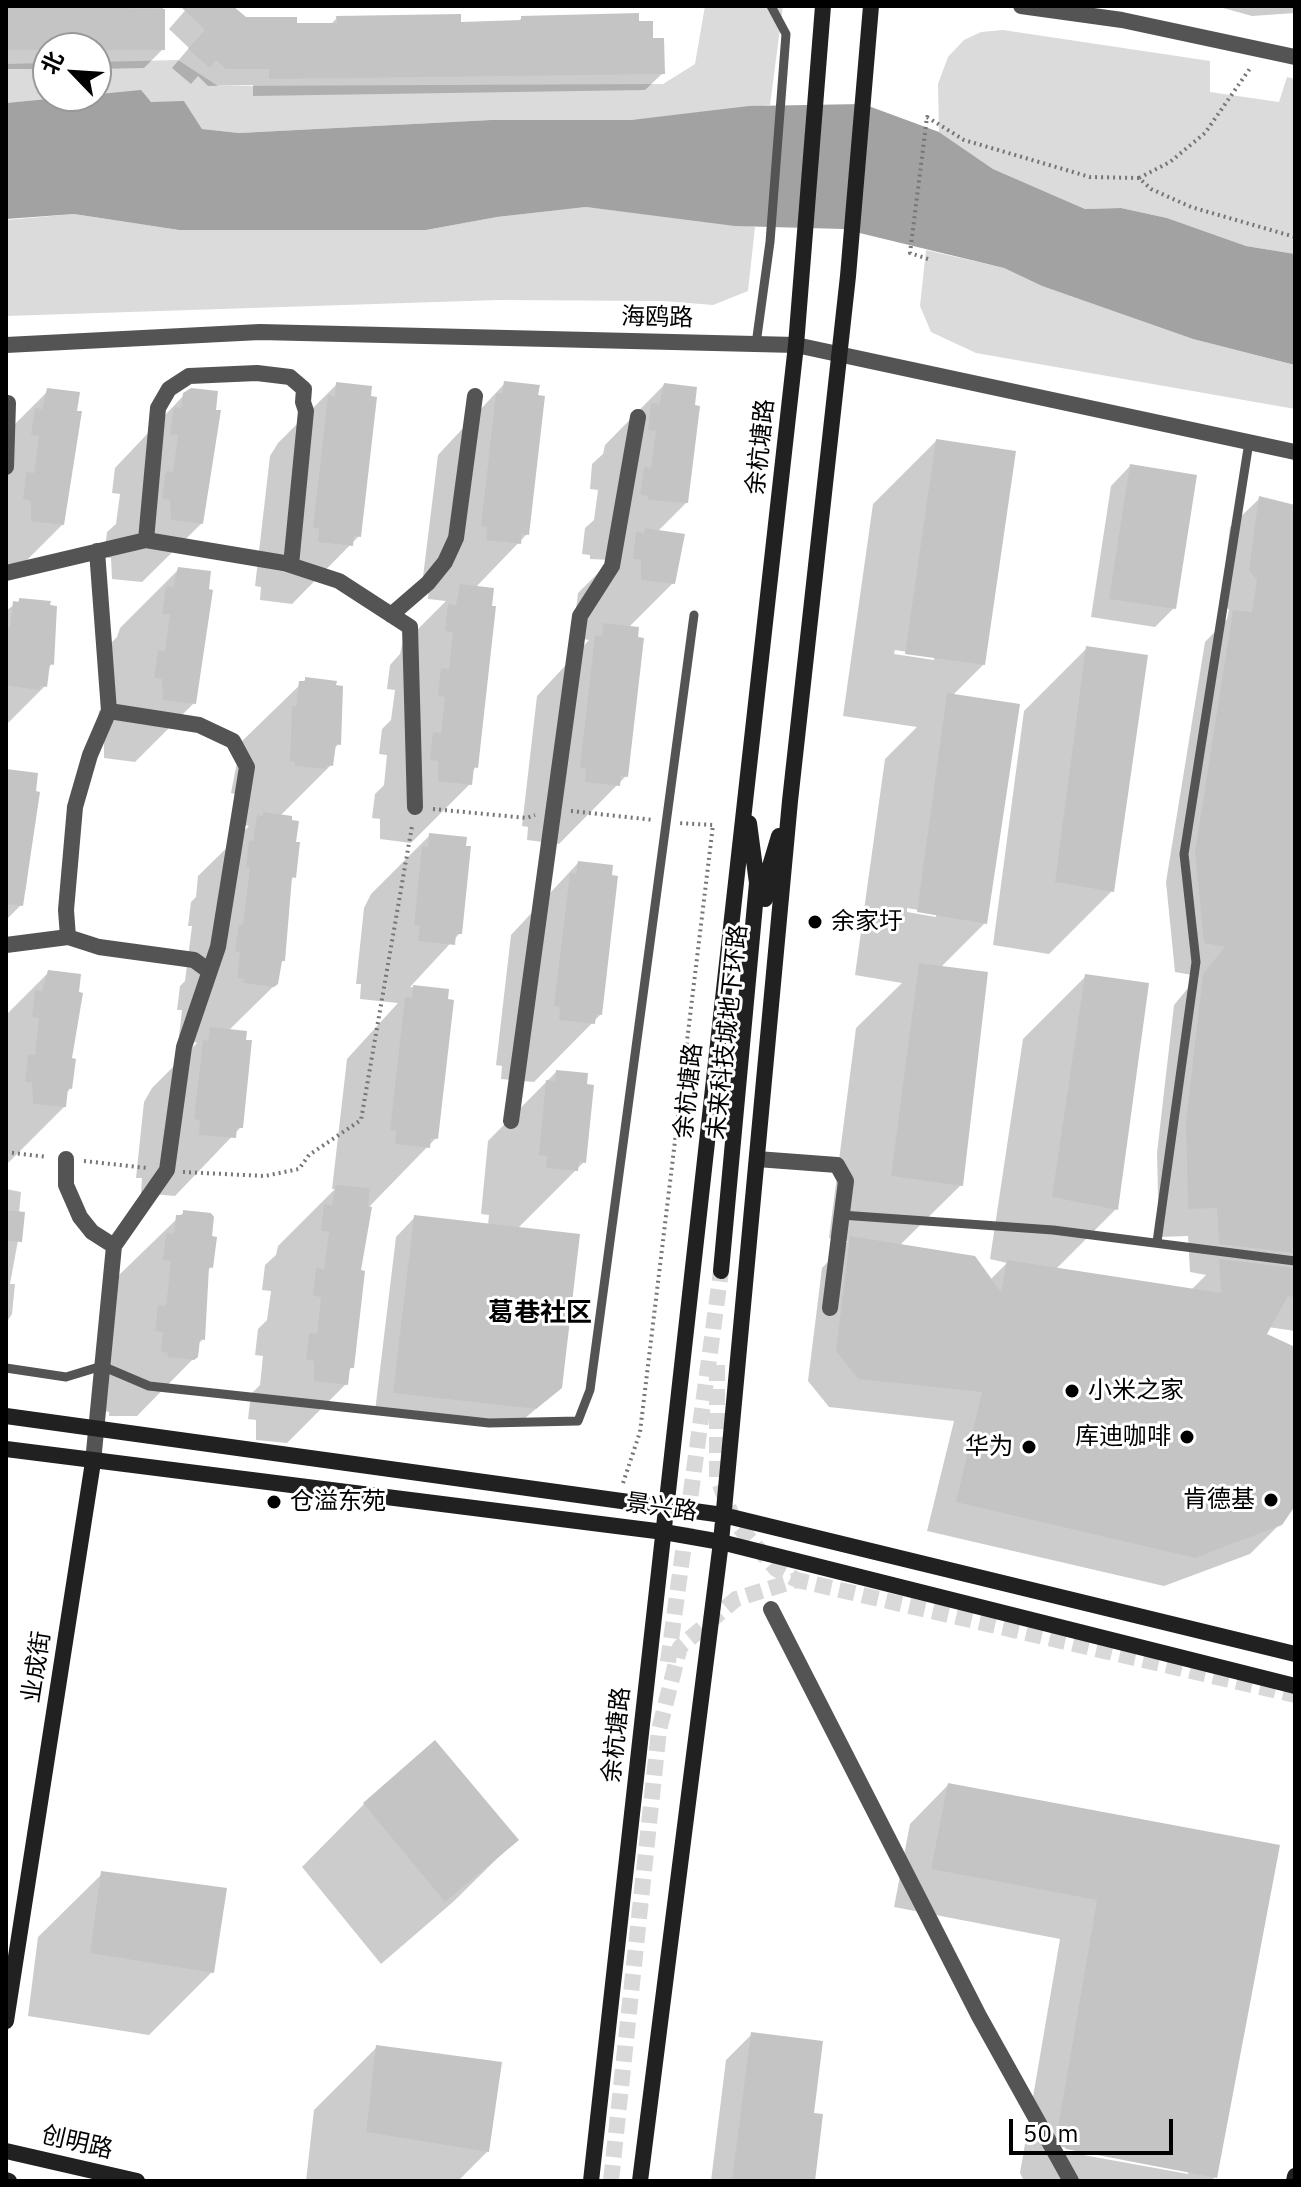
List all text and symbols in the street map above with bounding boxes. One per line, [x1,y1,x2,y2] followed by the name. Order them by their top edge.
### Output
[32,32,112,112] north arrow
[34,46,69,79] text: 北
[621,303,693,333] street label: 海鸥路
[742,398,780,496] street label: 余杭塘路
[831,908,903,936] place label: 余家圩
[806,913,824,931] marker: 余家圩
[702,923,754,1141] street label: 未来科技城地下环路
[670,1042,708,1140] street label: 余杭塘路
[488,1297,592,1329] district label: 葛巷社区
[1088,1377,1184,1405] place label: 小米之家
[1063,1382,1081,1400] marker: 小米之家
[1075,1423,1171,1451] place label: 库迪咖啡
[1178,1428,1196,1446] marker: 库迪咖啡
[965,1433,1013,1461] place label: 华为
[1020,1438,1038,1456] marker: 华为
[1183,1486,1255,1514] place label: 肯德基
[290,1488,386,1516] place label: 仓溢东苑
[623,1489,699,1527] street label: 景兴路
[1262,1491,1280,1509] marker: 肯德基
[265,1493,283,1511] marker: 仓溢东苑
[17,1629,57,1705] street label: 业成街
[598,1686,636,1784] street label: 余杭塘路
[1013,2103,1177,2153] scale bar
[1023,2117,1078,2149] text: 50 m
[39,2121,115,2165] street label: 创明路

